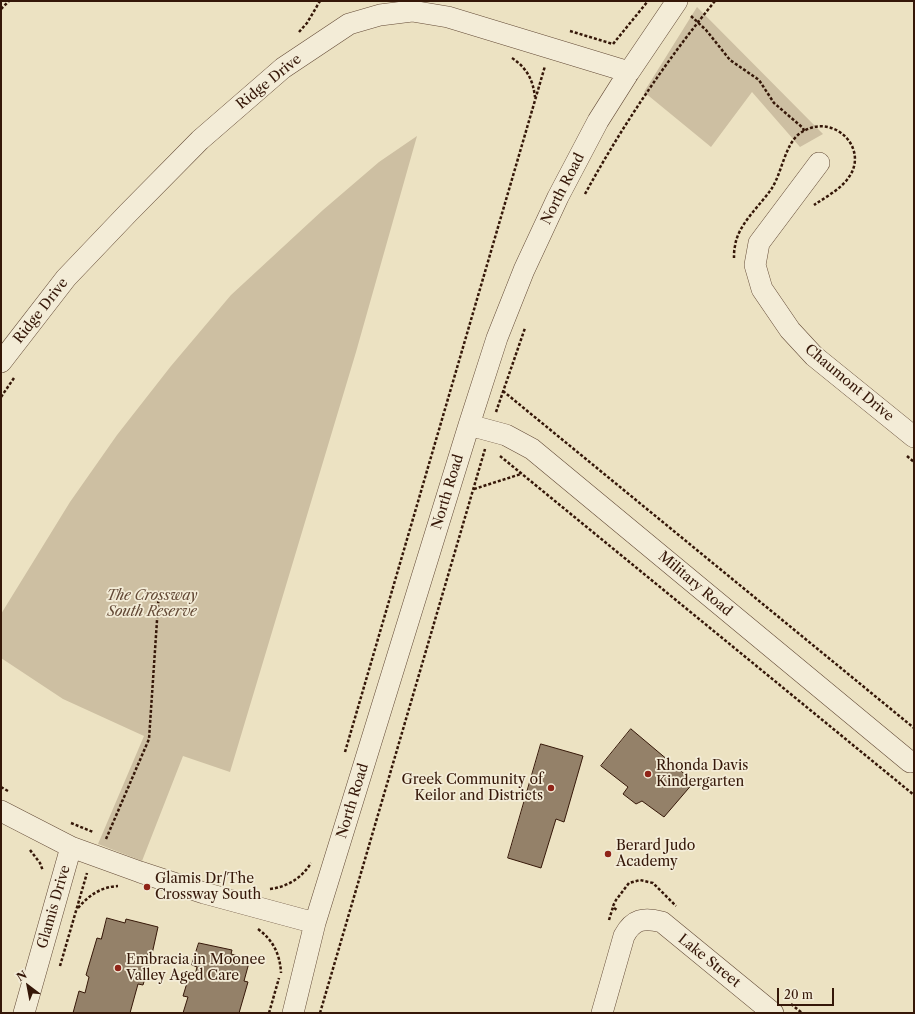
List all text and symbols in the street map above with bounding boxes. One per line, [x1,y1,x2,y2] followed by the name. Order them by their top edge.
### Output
[233,51,305,113] street label: Ridge Drive
[538,151,588,227] street label: North Road
[10,275,72,347] street label: Ridge Drive
[801,341,897,425] street label: Chaumont Drive
[429,452,467,532] street label: North Road
[655,548,735,620] street label: Military Road
[107,588,197,620] park label: The Crossway South Reserve
[656,758,748,790] place label: Rhonda Davis Kindergarten
[334,761,372,841] street label: North Road
[643,769,653,779] marker: Rhonda Davis Kindergarten
[401,772,543,804] place label: Greek Community of Keilor and Districts
[546,783,556,793] marker: Greek Community of Keilor and Districts
[616,838,695,870] place label: Berard Judo Academy
[603,849,613,859] marker: Berard Judo Academy
[34,863,74,951] street label: Glamis Drive
[155,871,261,904] place label: Glamis Dr/The Crossway South
[142,882,152,892] marker: Glamis Dr/The Crossway South
[674,931,744,991] street label: Lake Street
[126,952,265,984] place label: Embracia in Moonee Valley Aged Care
[113,963,123,973] marker: Embracia in Moonee Valley Aged Care
[8,966,48,1006] north arrow
[14,967,29,984] text: N
[779,980,836,1006] scale bar
[784,987,813,1002] text: 20 m

